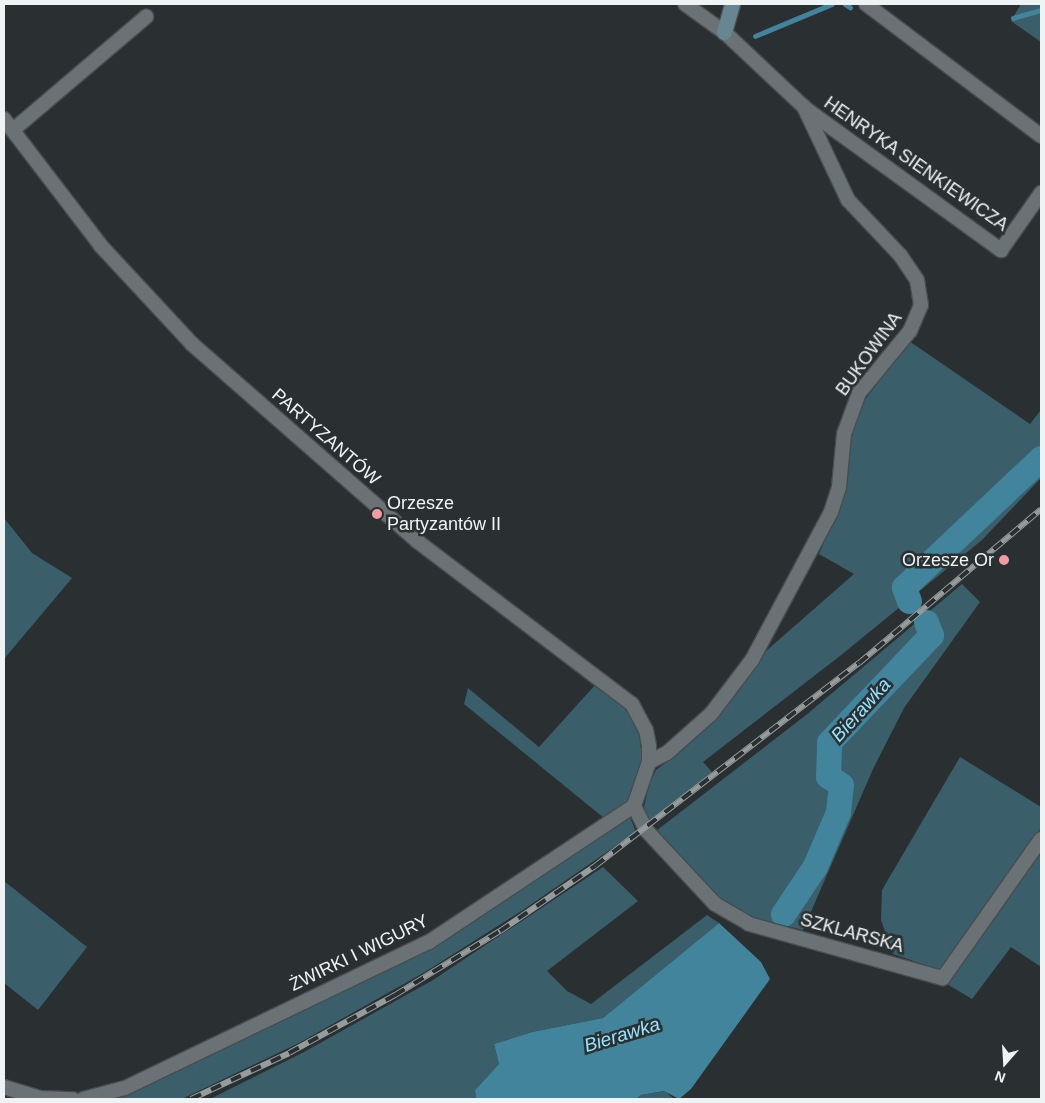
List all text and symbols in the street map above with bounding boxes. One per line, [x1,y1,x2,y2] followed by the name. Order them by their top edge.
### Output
[819,92,1013,236] street label: HENRYKA SIENKIEWICZA
[831,308,907,400] street label: BUKOWINA
[267,384,385,490] street label: PARTYZANTÓW
[387,493,501,536] place label: Orzesze Partyzantów II
[371,508,383,520] marker: Orzesze Partyzantów II
[902,549,994,571] place label: Orzesze Or
[998,554,1010,566] marker: Orzesze Or
[826,673,896,747] water label: Bierawka
[798,909,906,957] street label: SZKLARSKA
[286,910,432,996] street label: ŻWIRKI I WIGURY
[581,1013,663,1057] water label: Bierawka
[980,1038,1030,1088] north arrow
[993,1068,1008,1086] text: N

